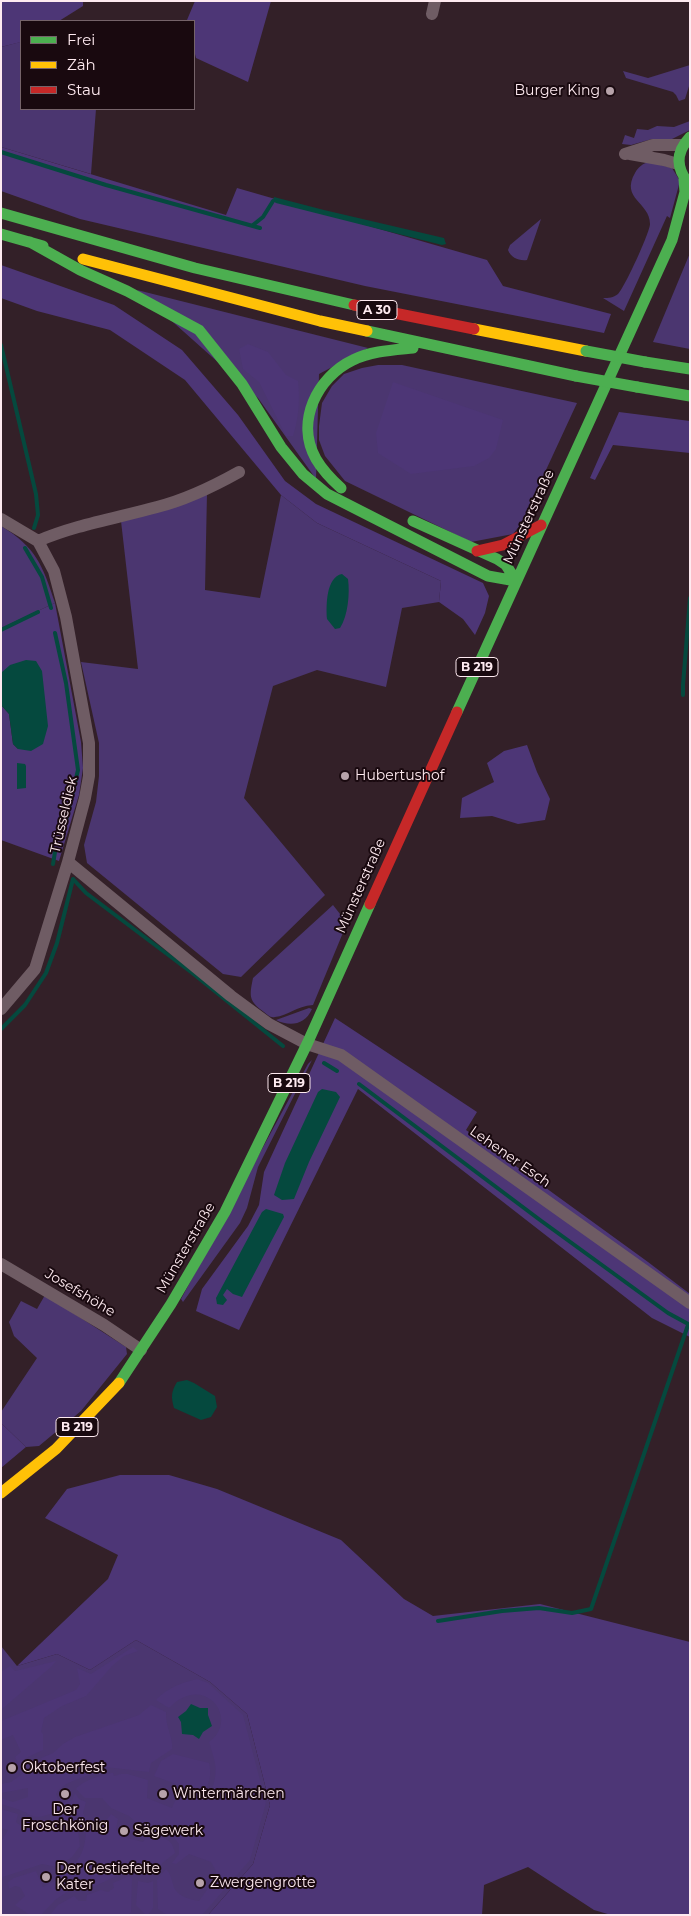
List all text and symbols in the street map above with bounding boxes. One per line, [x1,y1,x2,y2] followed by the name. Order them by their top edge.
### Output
[20,20,195,110] legend
[67,30,95,49] text: Frei
[67,55,96,74] text: Zäh
[67,80,101,99] text: Stau
[514,83,600,99] place label: Burger King
[604,85,616,97] marker: Burger King
[357,300,397,320] road number: A 30
[500,467,558,567] street label: Münsterstraße
[456,658,498,676] road number: B 219
[355,768,444,784] place label: Hubertushof
[339,770,351,782] marker: Hubertushof
[47,775,81,855] street label: Trüsseldiek
[333,836,389,936] street label: Münsterstraße
[268,1074,310,1092] road number: B 219
[466,1123,554,1191] street label: Lehener Esch
[153,1200,219,1296] street label: Münsterstraße
[42,1266,118,1320] street label: Josefshöhe
[56,1418,98,1436] road number: B 219
[22,1760,105,1776] place label: Oktoberfest
[6,1762,18,1774] marker: Oktoberfest
[173,1786,285,1802] place label: Wintermärchen
[59,1788,71,1800] marker: Der Froschkönig
[157,1788,169,1800] marker: Wintermärchen
[22,1802,108,1834] place label: Der Froschkönig
[134,1823,203,1839] place label: Sägewerk
[118,1825,130,1837] marker: Sägewerk
[56,1861,160,1894] place label: Der Gestiefelte Kater
[40,1871,52,1883] marker: Der Gestiefelte Kater
[210,1875,316,1891] place label: Zwergengrotte
[194,1877,206,1889] marker: Zwergengrotte

